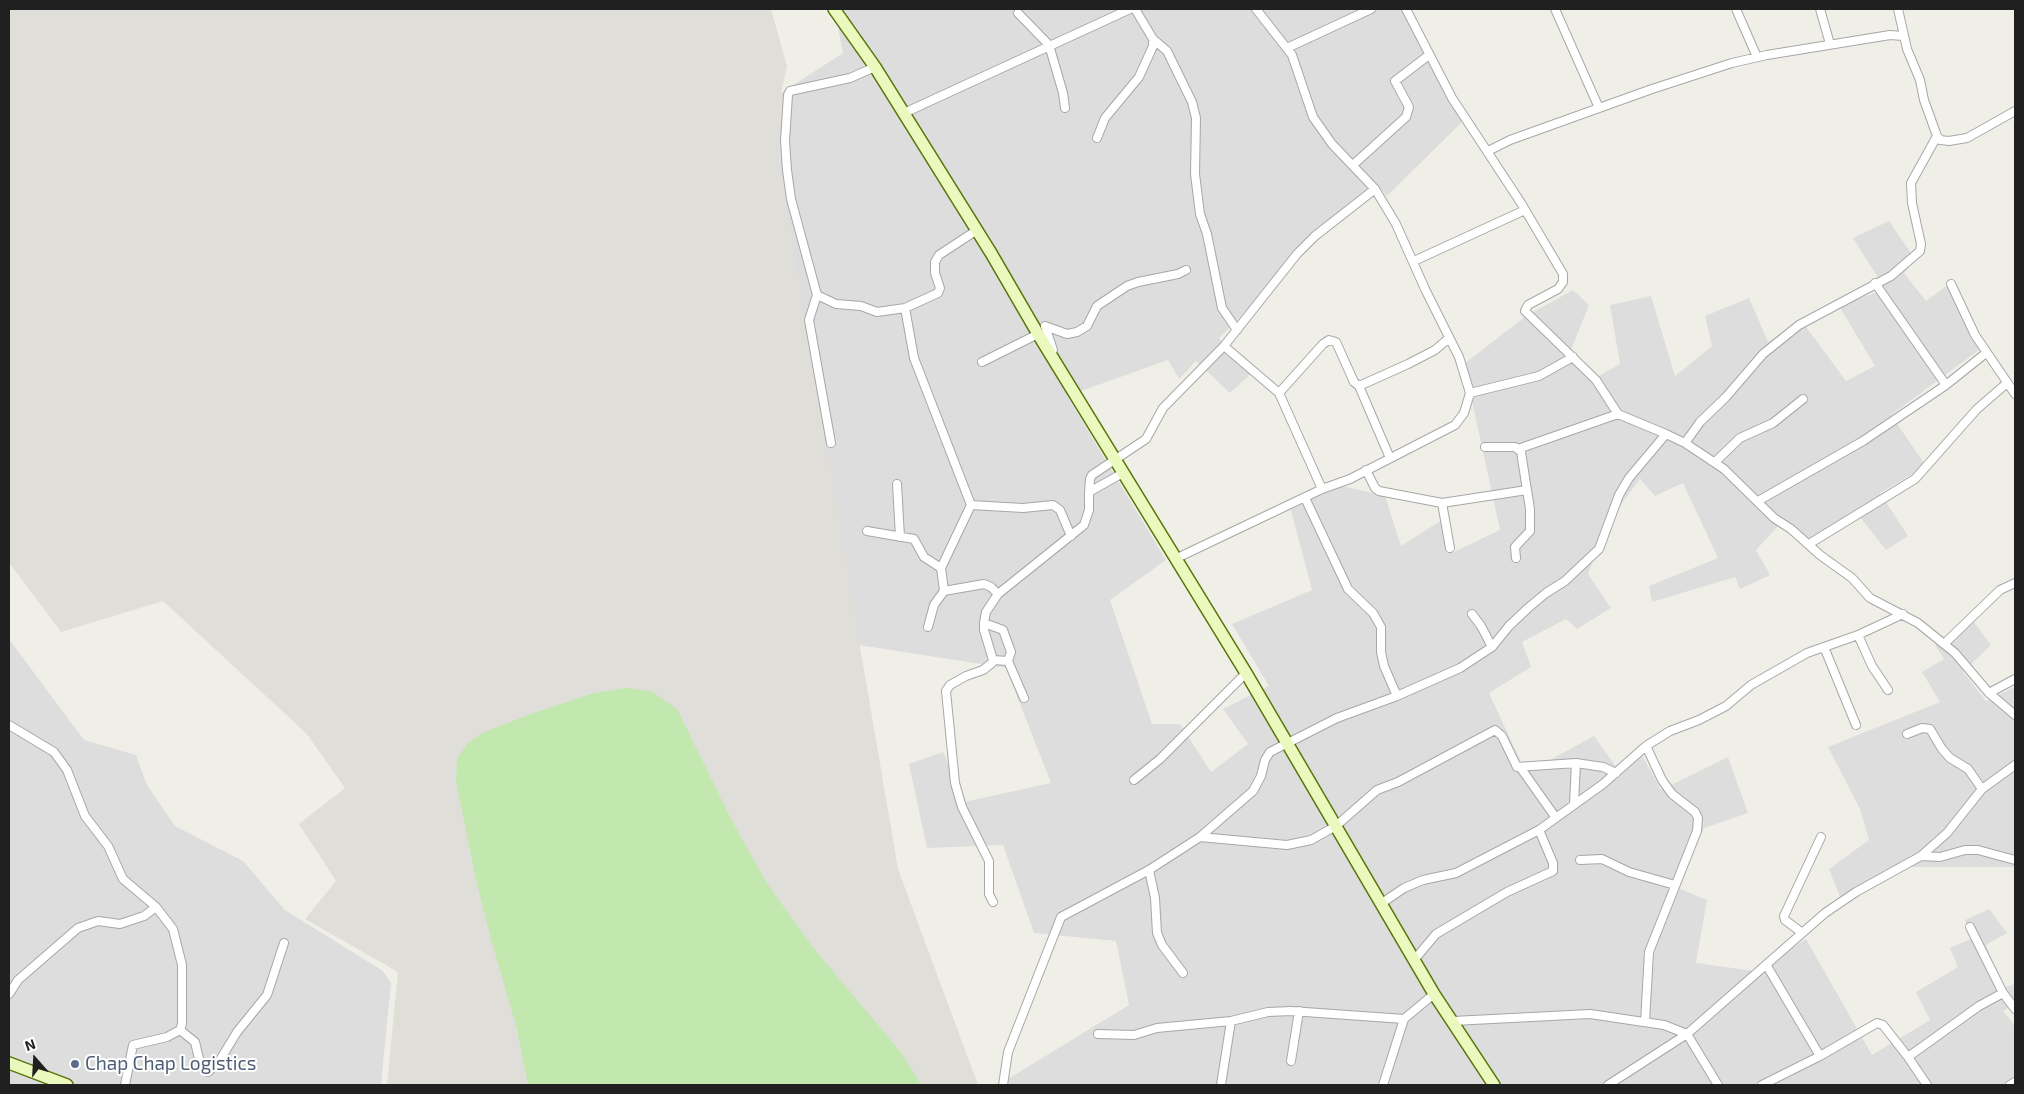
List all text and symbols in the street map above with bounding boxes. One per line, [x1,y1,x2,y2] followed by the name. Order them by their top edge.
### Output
[10,1034,60,1084] north arrow
[22,1035,37,1054] text: N
[85,1053,256,1075] place label: Chap Chap Logistics
[69,1058,81,1070] marker: Chap Chap Logistics

